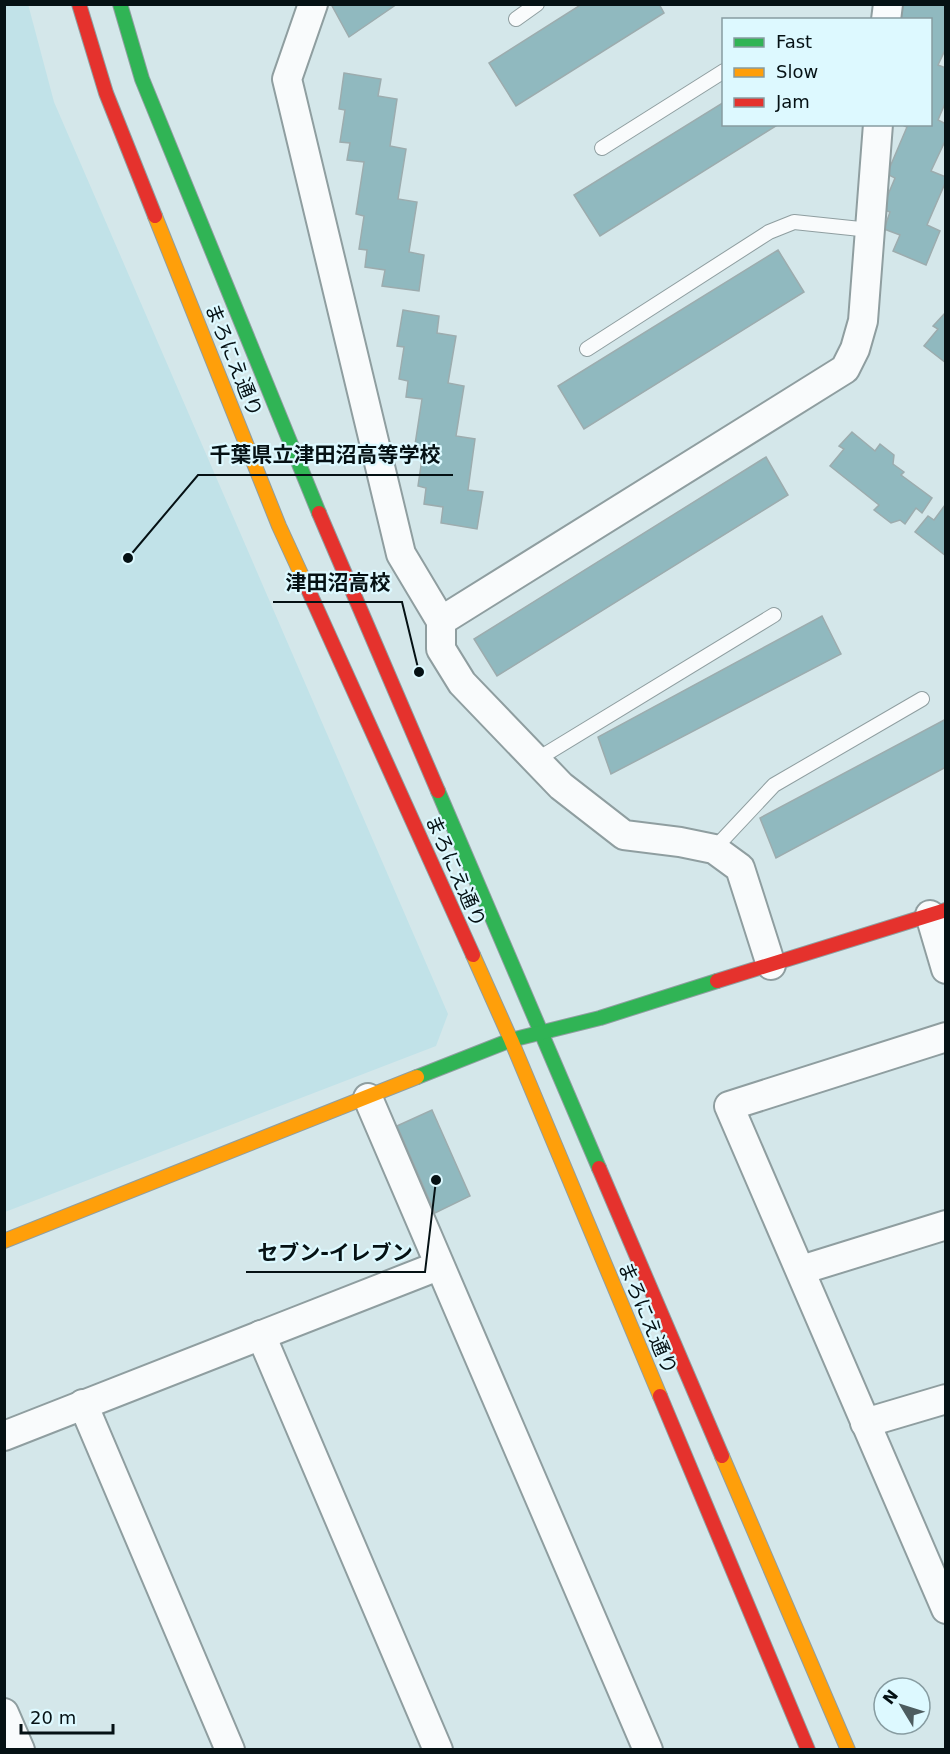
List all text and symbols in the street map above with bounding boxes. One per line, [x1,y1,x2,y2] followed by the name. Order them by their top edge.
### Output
[722,18,932,126] legend
[776,31,812,52] text: Fast
[776,61,818,82] text: Slow
[775,91,810,112] text: Jam
[200,300,268,420] street label: まろにえ通り
[198,436,453,475] callout: 千葉県立津田沼高等学校
[210,443,441,467] text: 千葉県立津田沼高等学校
[273,563,402,602] callout: 津田沼高校
[286,571,391,595] text: 津田沼高校
[421,811,491,931] street label: まろにえ通り
[246,1233,425,1272] callout: セブン-イレブン
[257,1241,413,1265] text: セブン-イレブン
[614,1258,682,1378] street label: まろにえ通り
[872,1676,932,1736] north arrow
[879,1686,902,1708] text: N
[21,1697,112,1735] scale bar
[30,1707,76,1728] text: 20 m

